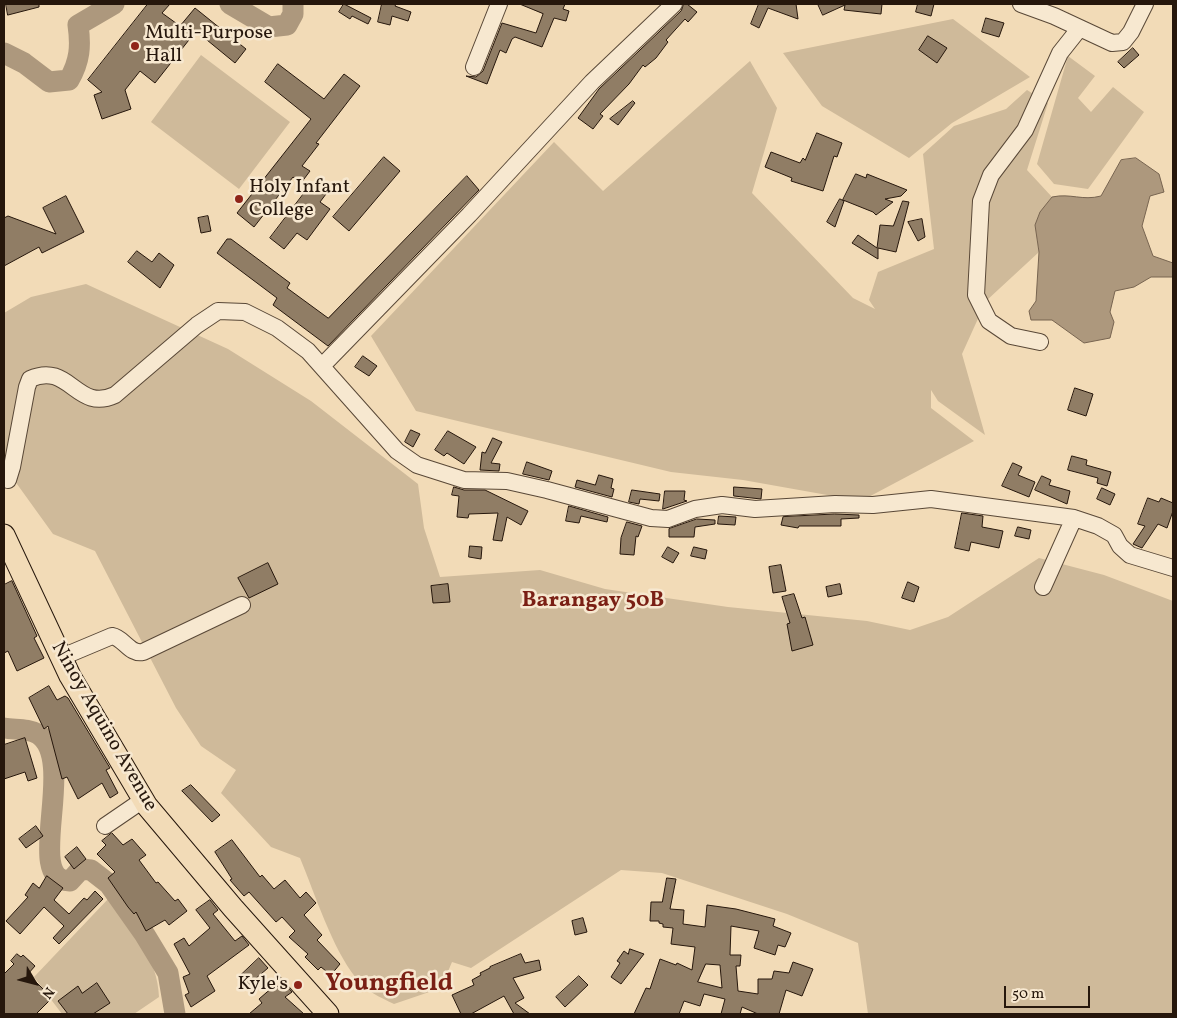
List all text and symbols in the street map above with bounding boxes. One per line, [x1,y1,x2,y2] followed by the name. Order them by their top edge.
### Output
[145,22,273,69] place label: Multi-Purpose Hall
[129,40,141,52] marker: Multi-Purpose Hall
[249,176,350,223] place label: Holy Infant College
[233,193,245,205] marker: Holy Infant College
[522,589,664,615] district label: Barangay 50B
[45,638,161,816] street label: Ninoy Aquino Avenue
[10,958,60,1008] north arrow
[325,970,453,1000] district label: Youngfield
[237,973,288,997] place label: Kyle's
[1007,976,1093,1008] scale bar
[292,979,304,991] marker: Kyle's
[37,983,58,1002] text: N
[1012,984,1044,1005] text: 50 m

